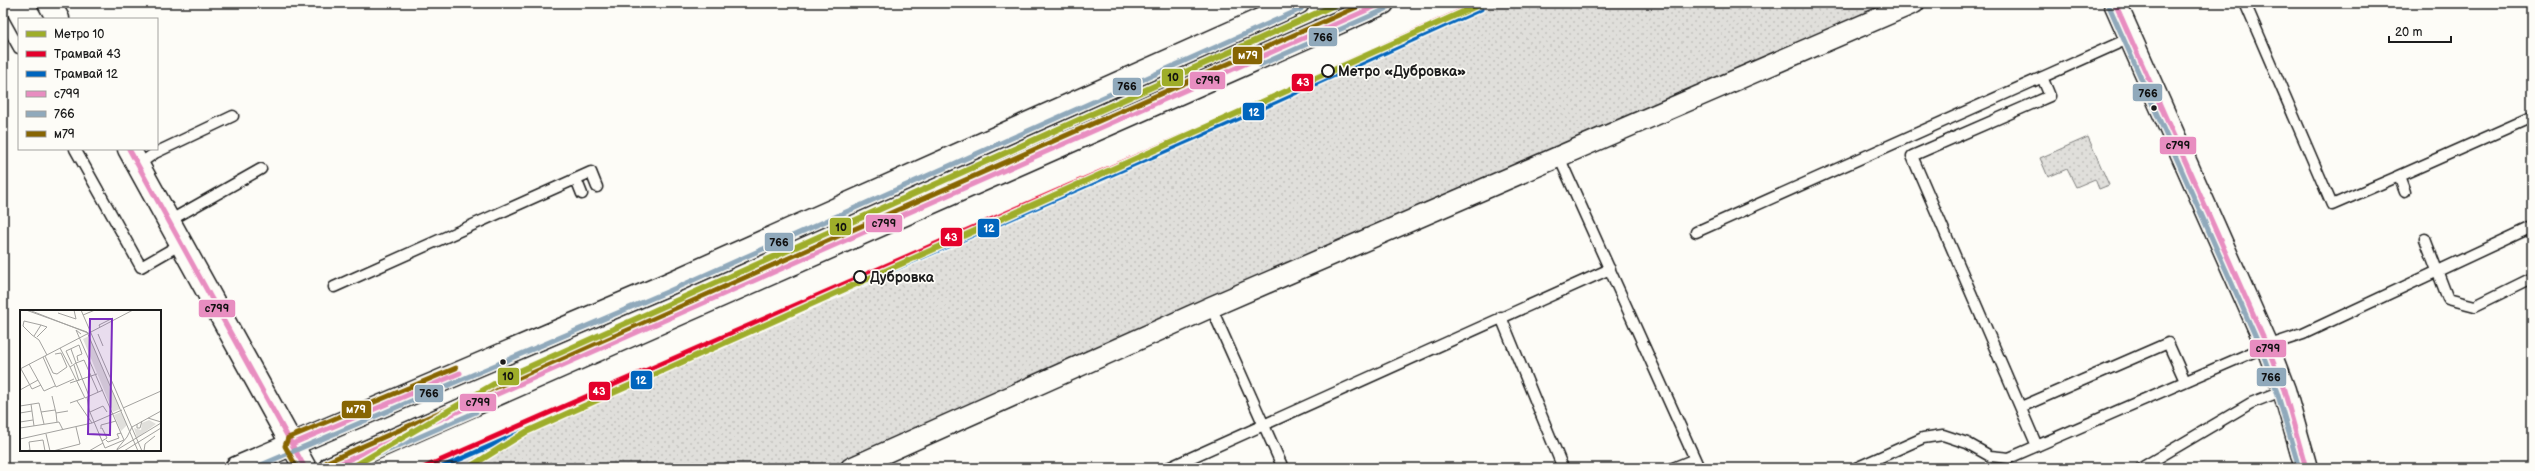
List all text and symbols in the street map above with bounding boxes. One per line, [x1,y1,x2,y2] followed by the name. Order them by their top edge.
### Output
[18,18,158,150] legend
[2389,18,2451,44] scale bar
[2395,25,2422,40] text: 20 m
[54,27,104,42] text: Метро 10
[1308,27,1338,47] line badge: 766
[1313,31,1333,44] text: 766
[1232,46,1263,65] line badge: м79
[54,47,121,62] text: Трамвай 43
[1238,49,1258,62] text: м79
[1338,63,1466,80] place label: Метро «Дубровка»
[1321,64,1335,78] marker: Метро «Дубровка»
[54,67,118,82] text: Трамвай 12
[1161,68,1184,87] line badge: 10
[1167,71,1179,84] text: 10
[1189,71,1226,90] line badge: с799
[1291,73,1314,92] line badge: 43
[1196,74,1220,87] text: с799
[1297,76,1310,89] text: 43
[1112,77,1142,96] line badge: 766
[1117,80,1137,93] text: 766
[2132,83,2163,102] line badge: 766
[54,87,80,102] text: с799
[2138,87,2158,100] text: 766
[1242,102,1265,121] line badge: 12
[2149,103,2159,113] unlabelled marker
[1248,106,1260,119] text: 12
[54,107,75,122] text: 766
[54,127,75,142] text: м79
[2159,136,2197,155] line badge: с799
[2166,139,2190,152] text: с799
[865,214,903,233] line badge: с799
[829,217,852,236] line badge: 10
[872,217,896,230] text: с799
[977,218,1000,238] line badge: 12
[835,221,847,234] text: 10
[983,222,995,235] text: 12
[940,227,963,247] line badge: 43
[945,231,958,244] text: 43
[764,232,794,252] line badge: 766
[769,236,789,249] text: 766
[870,269,935,286] place label: Дубровка
[853,270,867,284] marker: Дубровка
[198,299,236,318] line badge: с799
[205,302,229,315] text: с799
[20,310,161,451] inset map
[2249,339,2287,358] line badge: с799
[2256,342,2280,355] text: с799
[498,357,508,367] unlabelled marker
[497,367,520,386] line badge: 10
[2256,367,2287,387] line badge: 766
[502,370,514,383] text: 10
[630,370,653,390] line badge: 12
[2261,371,2281,384] text: 766
[635,374,647,387] text: 12
[588,381,611,401] line badge: 43
[414,384,444,403] line badge: 766
[593,385,606,398] text: 43
[419,387,439,400] text: 766
[459,393,497,412] line badge: с799
[466,396,490,409] text: с799
[341,400,372,419] line badge: м79
[346,403,366,416] text: м79

